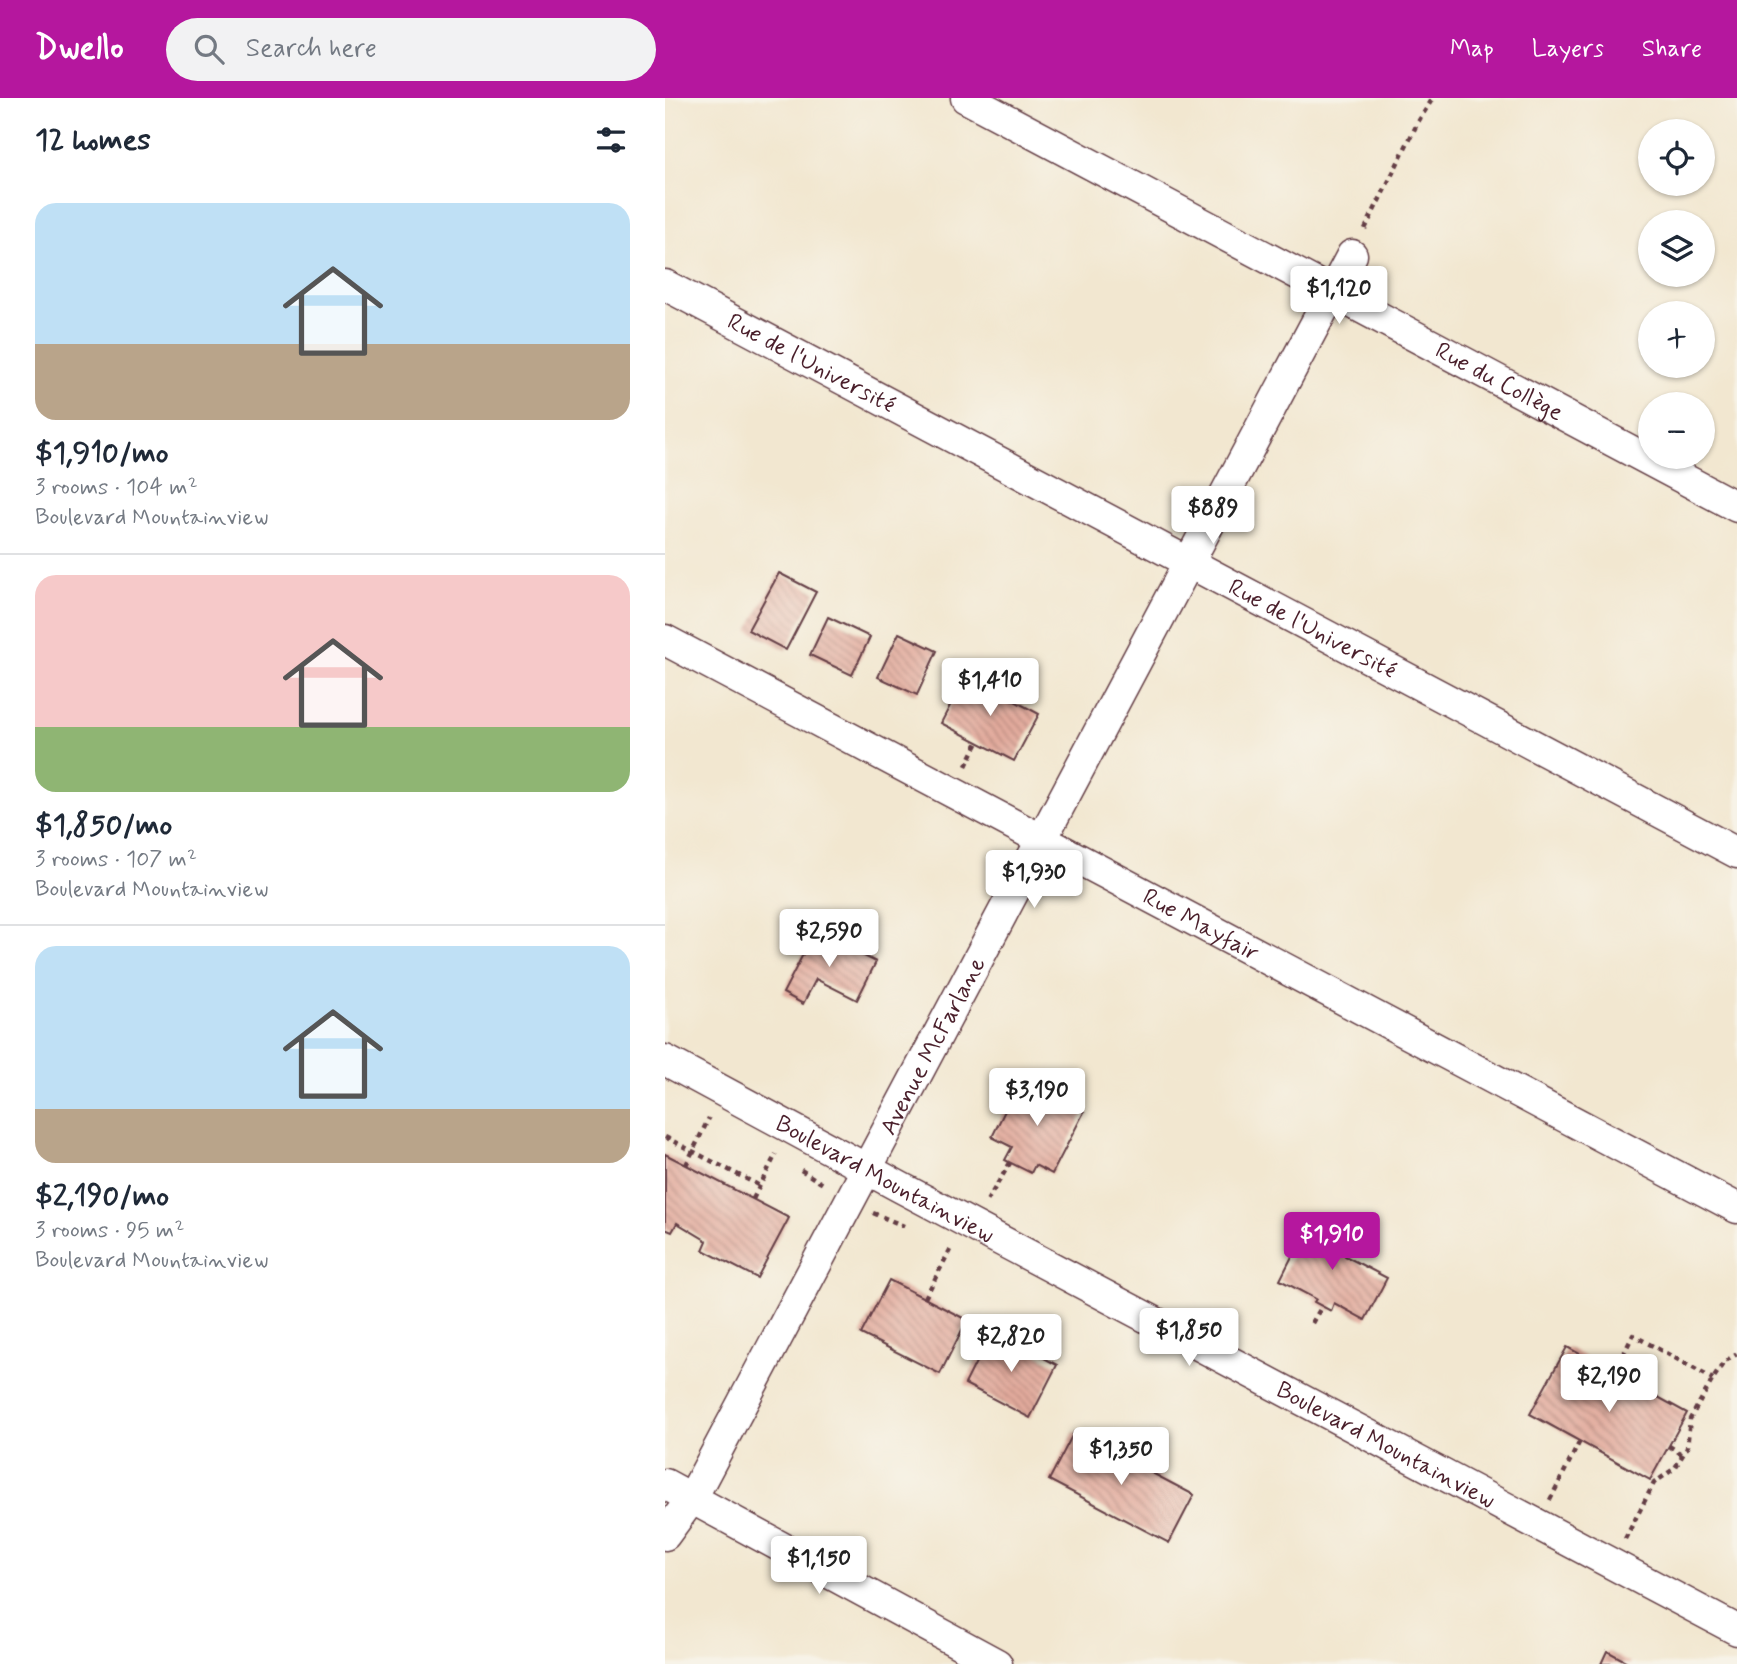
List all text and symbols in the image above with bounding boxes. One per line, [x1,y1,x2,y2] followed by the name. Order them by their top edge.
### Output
[166,18,656,81] search box
[35,27,124,71] text: Dwello
[190,30,228,68] icon: search
[246,32,377,66] text: Search here
[1450,34,1494,65] text: Map
[1532,34,1604,65] text: Layers
[1642,34,1702,65] text: Share
[1638,119,1715,469] map controls
[1638,119,1715,196] button: locate
[35,121,151,160] text: 12 homes
[592,121,630,159] icon: filters
[1638,210,1715,287] button: layers
[270,248,396,374] icon: home
[1282,266,1396,326] pin: $1,120
[1306,274,1372,304] text: $1,120
[1638,301,1715,378] button: +
[722,307,901,421] street label: Rue de l'Université
[1429,336,1568,429] street label: Rue du Collège
[1638,392,1715,469] button: −
[35,434,169,473] text: $1,910/mo
[35,473,198,503] text: 3 rooms · 104 m²
[1172,486,1254,546] pin: $889
[1187,494,1239,524] text: $889
[35,503,268,533] text: Boulevard Mountainview
[1223,572,1402,687] street label: Rue de l'Université
[270,620,396,746] icon: home
[933,658,1047,718] pin: $1,410
[958,666,1022,696] text: $1,410
[35,806,172,845] text: $1,850/mo
[35,845,197,875] text: 3 rooms · 107 m²
[977,850,1091,910] pin: $1,930
[1002,858,1066,888] text: $1,930
[35,875,268,905] text: Boulevard Mountainview
[1137,882,1264,969] street label: Rue Mayfair
[772,910,886,969] pin: $2,590
[796,917,863,947] text: $2,590
[874,952,993,1141] street label: Avenue McFarlane
[270,991,396,1117] icon: home
[980,1068,1094,1128] pin: $3,190
[1005,1076,1069,1106] text: $3,190
[770,1109,999,1251] street label: Boulevard Mountainview
[35,1177,169,1216] text: $2,190/mo
[1275,1212,1389,1272] pin: $1,910
[35,1216,184,1246] text: 3 rooms · 95 m²
[1300,1220,1364,1250] text: $1,910
[35,1246,268,1276] text: Boulevard Mountainview
[1132,1308,1246,1368] pin: $1,850
[954,1314,1068,1374] pin: $2,820
[1155,1316,1223,1346] text: $1,850
[977,1322,1045,1352] text: $2,820
[1552,1354,1666,1414] pin: $2,190
[1577,1362,1641,1392] text: $2,190
[1270,1375,1500,1516] street label: Boulevard Mountainview
[1064,1428,1178,1487] pin: $1,350
[1089,1435,1153,1465] text: $1,350
[762,1536,876,1596] pin: $1,150
[787,1544,851,1574] text: $1,150

